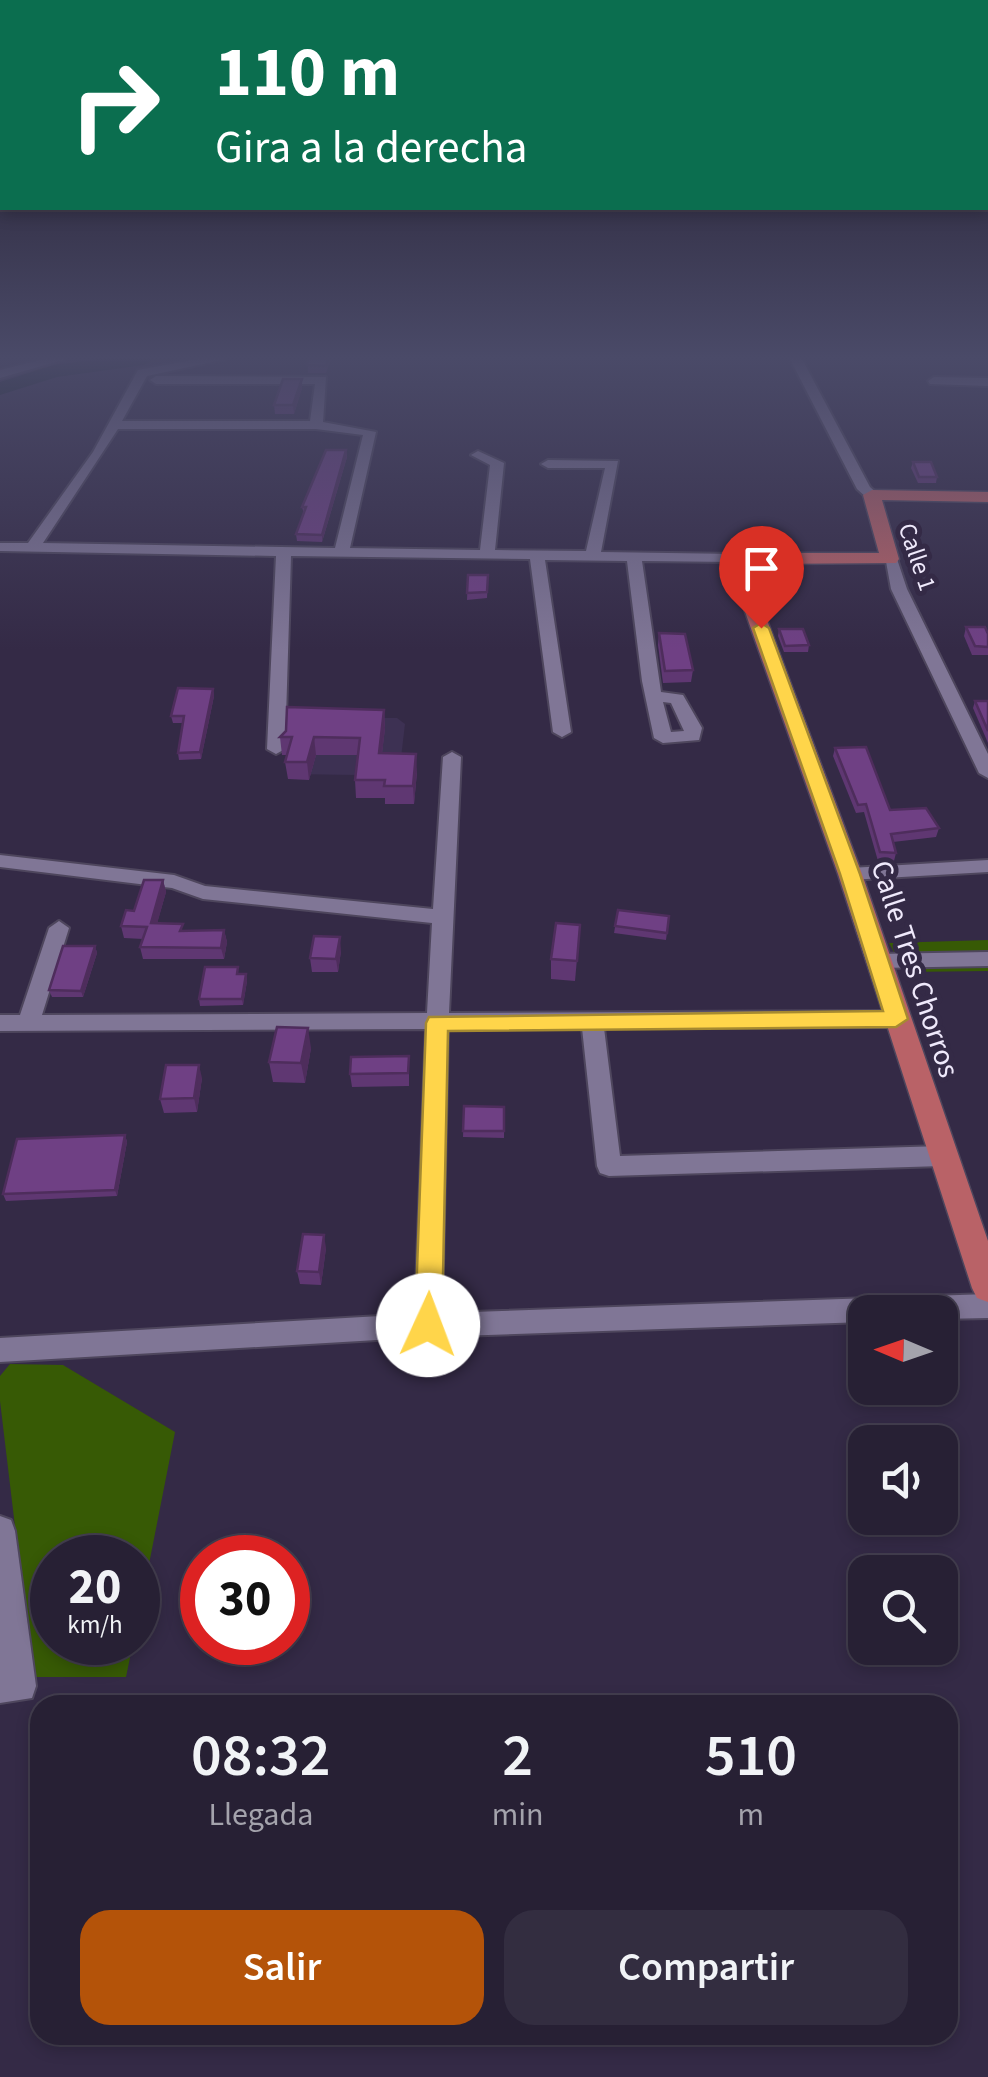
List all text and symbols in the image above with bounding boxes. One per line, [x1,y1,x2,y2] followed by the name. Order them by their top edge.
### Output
[215,23,400,123] text: 110 m
[50,40,180,170] icon: right
[215,116,527,180] text: Gira a la derecha
[889,518,945,596] street label: Calle 1
[719,526,804,629] pin
[734,541,789,596] icon: arrive
[860,855,970,1083] street label: Calle Tres Chorros
[376,1273,480,1377] position arrow
[848,1295,958,1405] north arrow
[848,1295,958,1665] map controls
[848,1425,958,1535] button: sound
[180,1535,310,1665] speed limit sign: 30
[69,1552,121,1623] text: 20
[848,1555,958,1665] button: search
[67,1607,123,1643] text: km/h
[191,1714,331,1799] text: 08:32
[502,1714,533,1799] text: 2
[705,1714,797,1799] text: 510
[208,1792,313,1838] text: Llegada
[492,1792,544,1838] text: min
[738,1792,764,1838] text: m
[80,1910,484,2025] button: Salir
[504,1910,908,2025] button: Compartir

